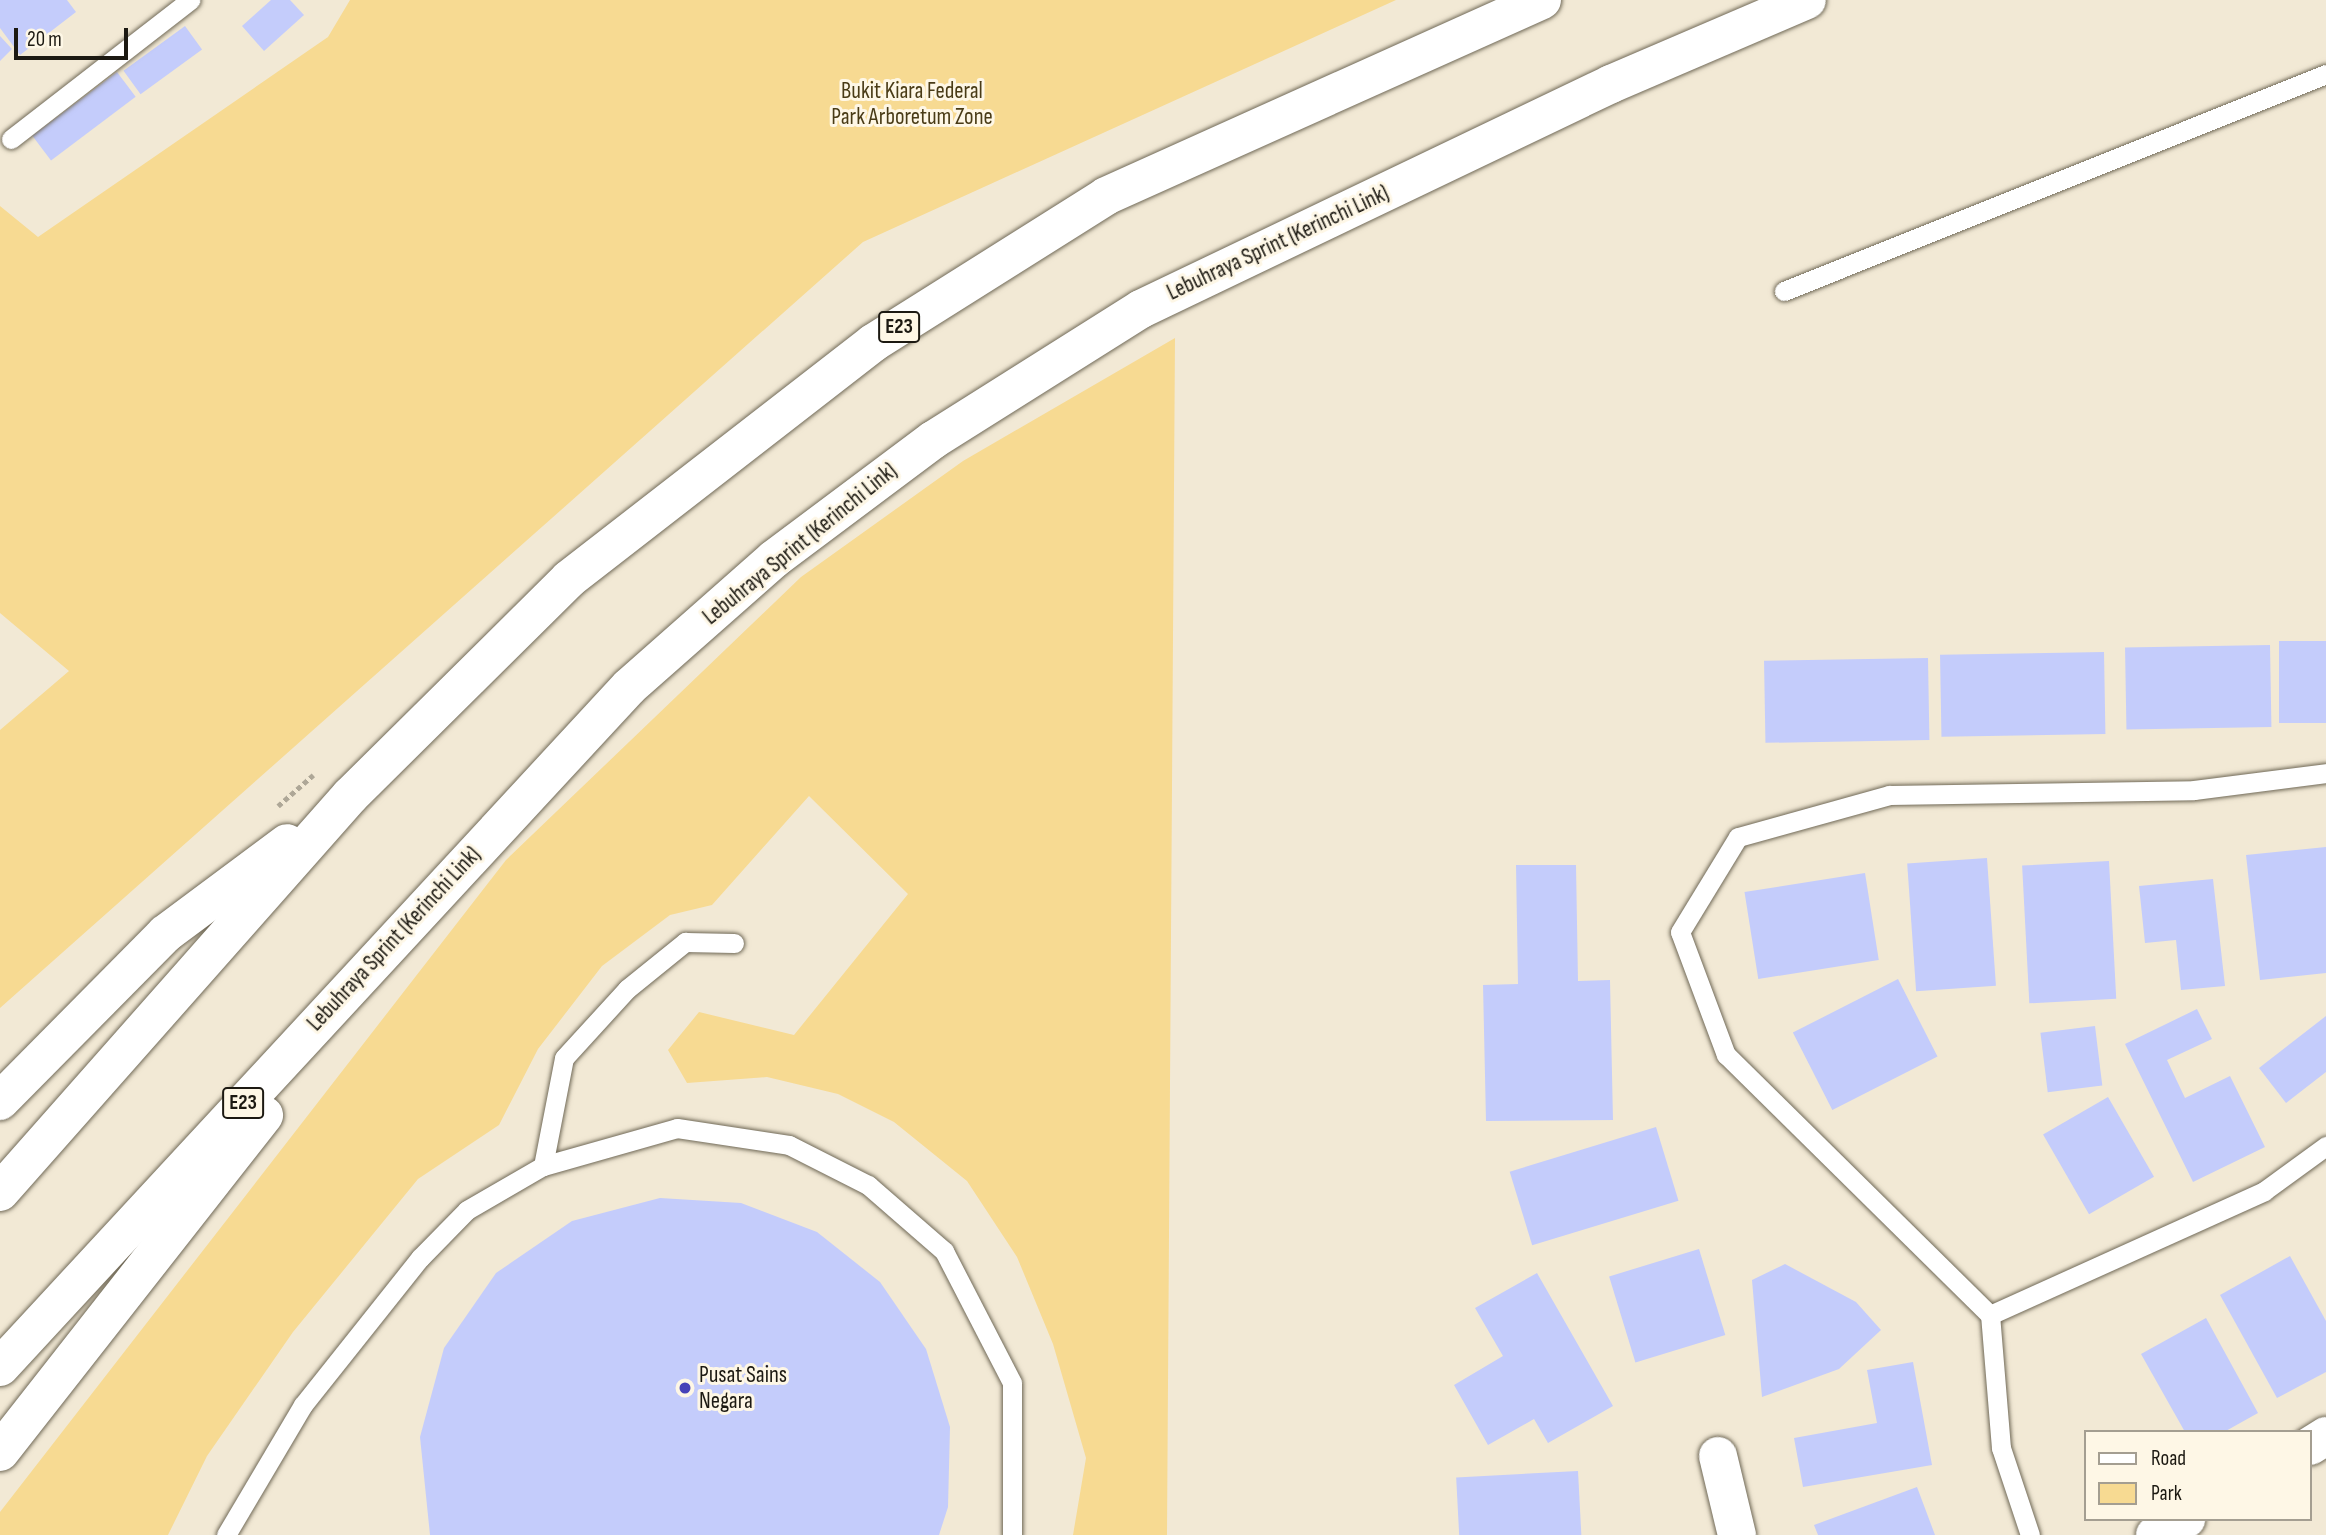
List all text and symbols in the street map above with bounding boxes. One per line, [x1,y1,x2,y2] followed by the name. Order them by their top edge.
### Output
[18,14,131,58] scale bar
[27,27,62,52] text: 20 m
[831,77,993,131] park label: Bukit Kiara Federal Park Arboretum Zone
[1163,179,1393,307] street label: Lebuhraya Sprint (Kerinchi Link)
[878,310,920,344] road number: E23
[697,457,903,631] street label: Lebuhraya Sprint (Kerinchi Link)
[301,841,487,1037] street label: Lebuhraya Sprint (Kerinchi Link)
[222,1086,264,1120] road number: E23
[699,1361,787,1415] place label: Pusat Sains Negara
[677,1380,693,1396] marker: Pusat Sains Negara
[2084,1430,2312,1521] legend
[2151,1446,2186,1471] text: Road
[2151,1481,2182,1506] text: Park

